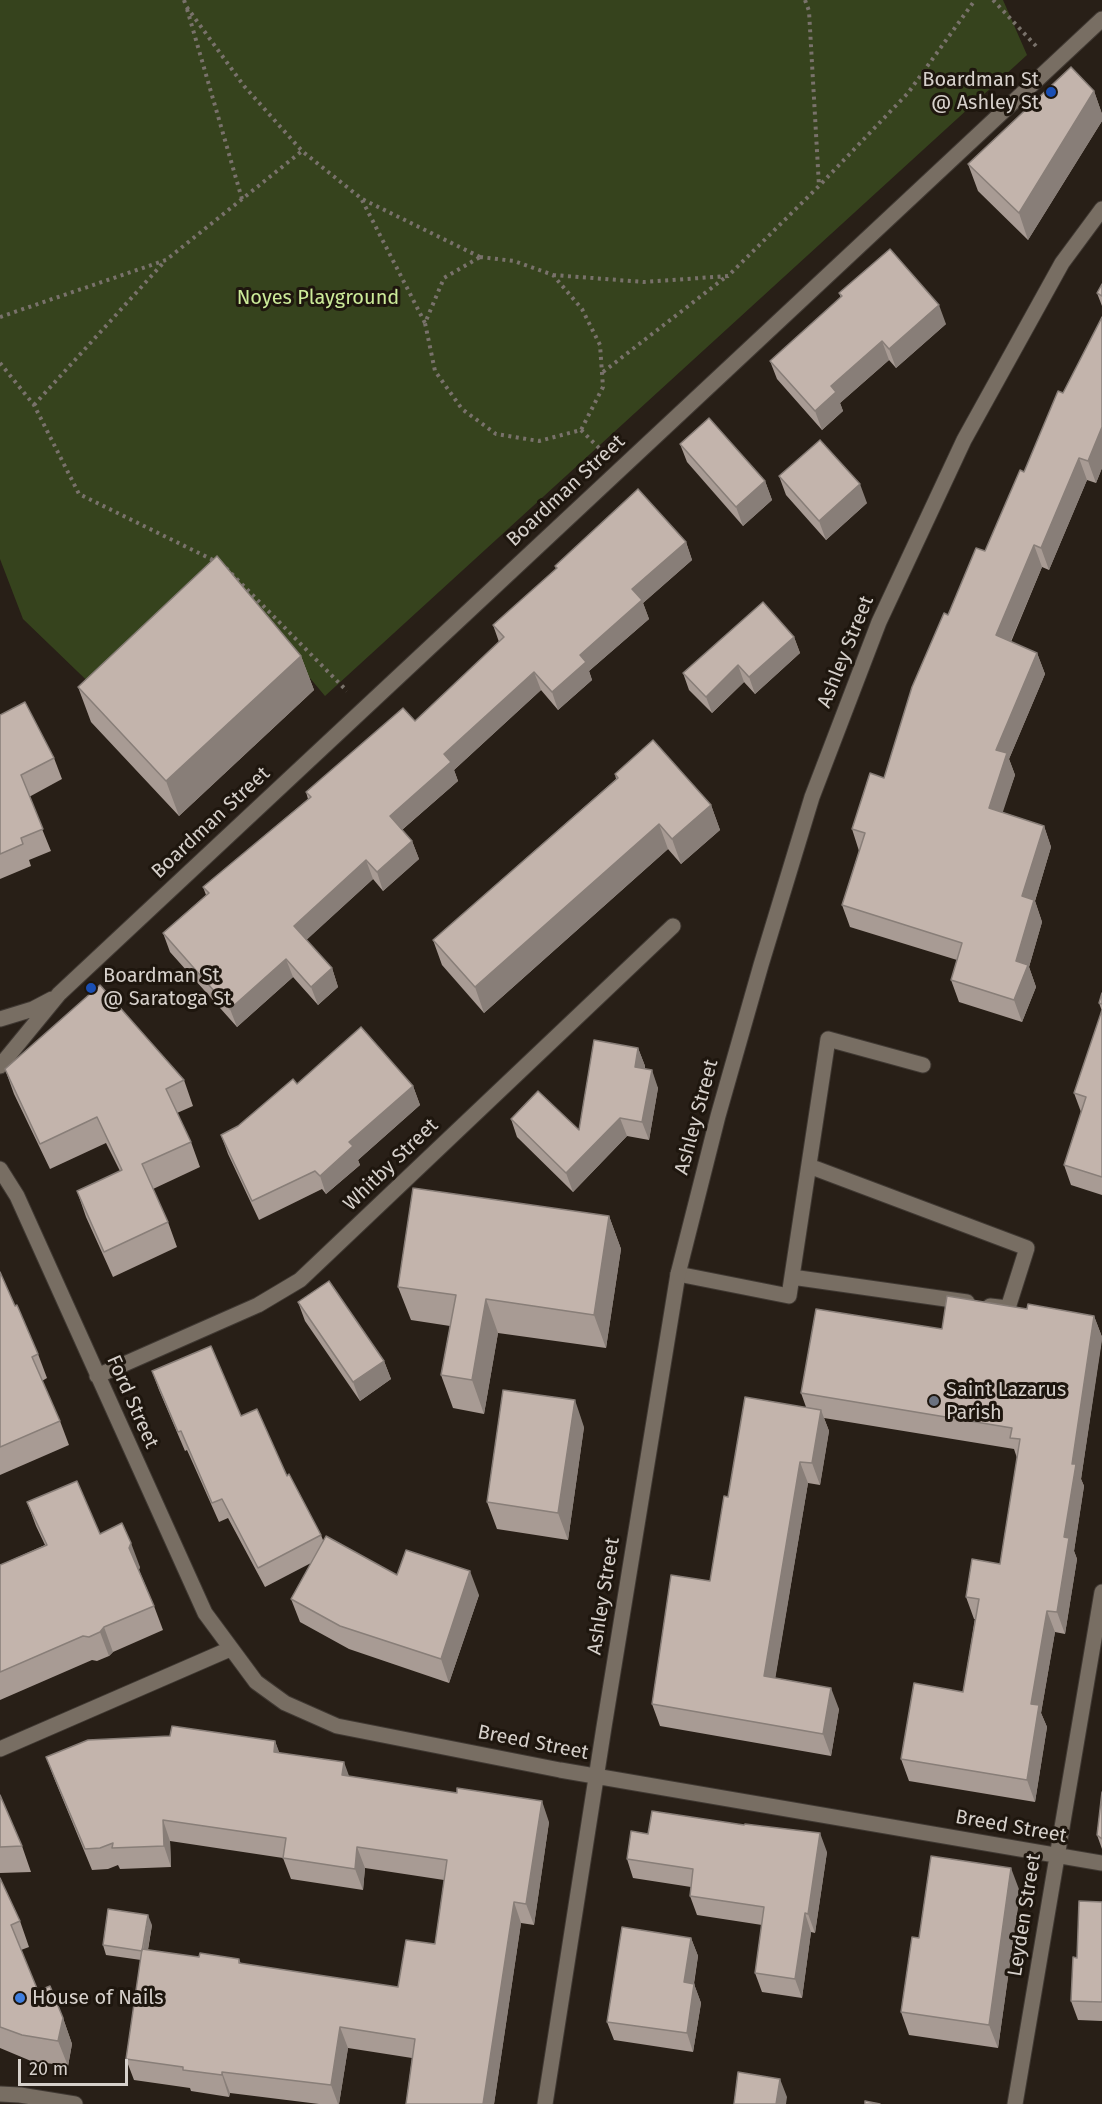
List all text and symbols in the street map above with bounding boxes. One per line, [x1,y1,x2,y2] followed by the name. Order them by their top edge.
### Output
[922,68,1039,115] place label: Boardman St @ Ashley St
[1044,85,1058,99] marker: Boardman St @ Ashley St
[237,286,399,310] park label: Noyes Playground
[502,430,630,552] street label: Boardman Street
[813,593,879,711] street label: Ashley Street
[147,762,275,884] street label: Boardman Street
[103,964,231,1011] place label: Boardman St @ Saratoga St
[84,981,98,995] marker: Boardman St @ Saratoga St
[670,1057,724,1177] street label: Ashley Street
[339,1114,443,1216] street label: Whitby Street
[101,1352,163,1452] street label: Ford Street
[946,1378,1066,1425] place label: Saint Lazarus Parish
[927,1394,941,1408] marker: Saint Lazarus Parish
[583,1536,625,1656] street label: Ashley Street
[475,1720,591,1766] street label: Breed Street
[953,1805,1069,1849] street label: Breed Street
[1003,1852,1047,1978] street label: Leyden Street
[32,1986,164,2010] place label: House of Nails
[13,1991,27,2005] marker: House of Nails
[21,2047,130,2085] scale bar
[29,2058,68,2080] text: 20 m

